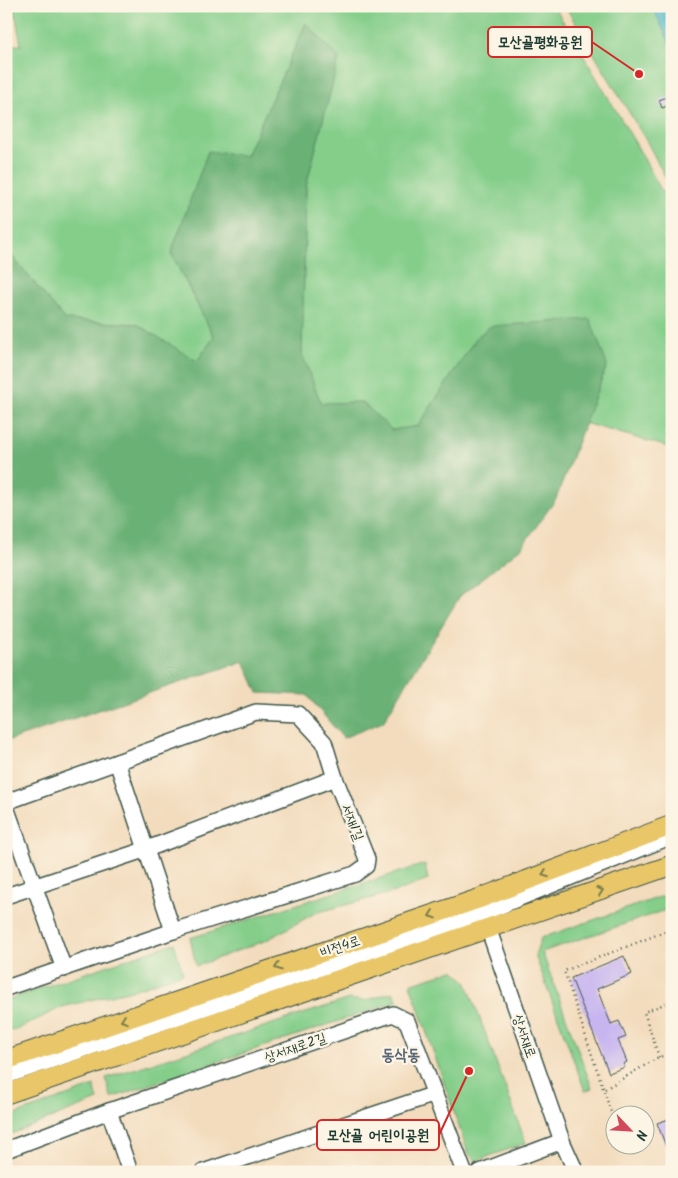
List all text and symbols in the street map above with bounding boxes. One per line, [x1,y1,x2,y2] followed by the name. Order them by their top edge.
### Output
[488,27,592,57] callout: 모산골평화공원
[498,31,582,55] text: 모산골평화공원
[335,801,370,845] street label: 서재1길
[541,868,549,878] one-way arrow
[595,887,604,897] one-way arrow
[428,909,437,919] one-way arrow
[317,930,364,964] street label: 비전4로
[274,962,283,972] one-way arrow
[506,1011,542,1061] street label: 상서재로
[121,1014,129,1024] one-way arrow
[261,1027,330,1069] street label: 상서재로2길
[382,1043,420,1068] district label: 동삭동
[606,1106,656,1156] north arrow
[317,1120,439,1150] callout: 모산골 어린이공원
[327,1124,429,1148] text: 모산골 어린이공원
[629,1126,653,1144] text: N

